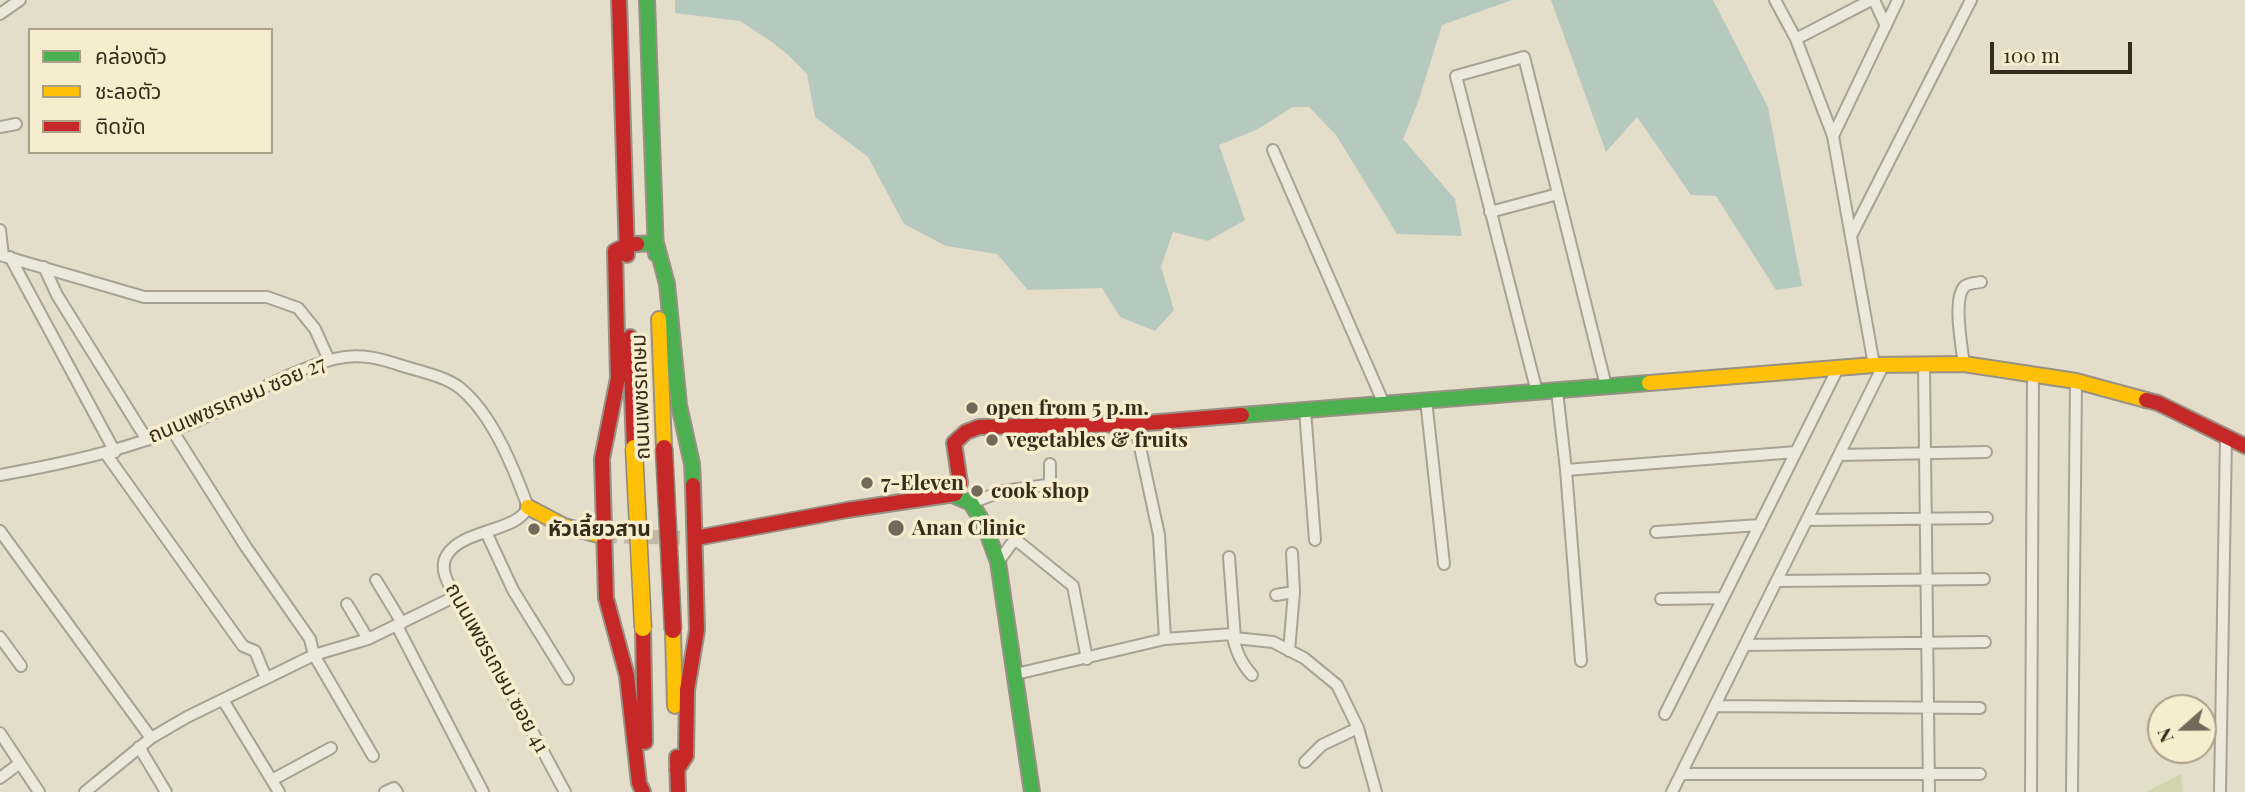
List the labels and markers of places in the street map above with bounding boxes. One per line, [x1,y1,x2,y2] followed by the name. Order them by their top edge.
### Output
[986,395,1149,421] place label: open from 5 p.m.
[964,400,980,416] marker: open from 5 p.m.
[1006,427,1188,453] place label: vegetables & fruits
[984,432,1000,448] marker: vegetables & fruits
[881,470,964,496] place label: 7-Eleven
[859,475,875,491] marker: 7-Eleven
[991,478,1089,504] place label: cook shop
[969,483,985,499] marker: cook shop
[912,515,1025,541] place label: Anan Clinic
[548,516,651,542] place label: หัวเลี้ยวสาน
[886,518,906,538] marker: Anan Clinic
[526,521,542,537] marker: หัวเลี้ยวสาน

